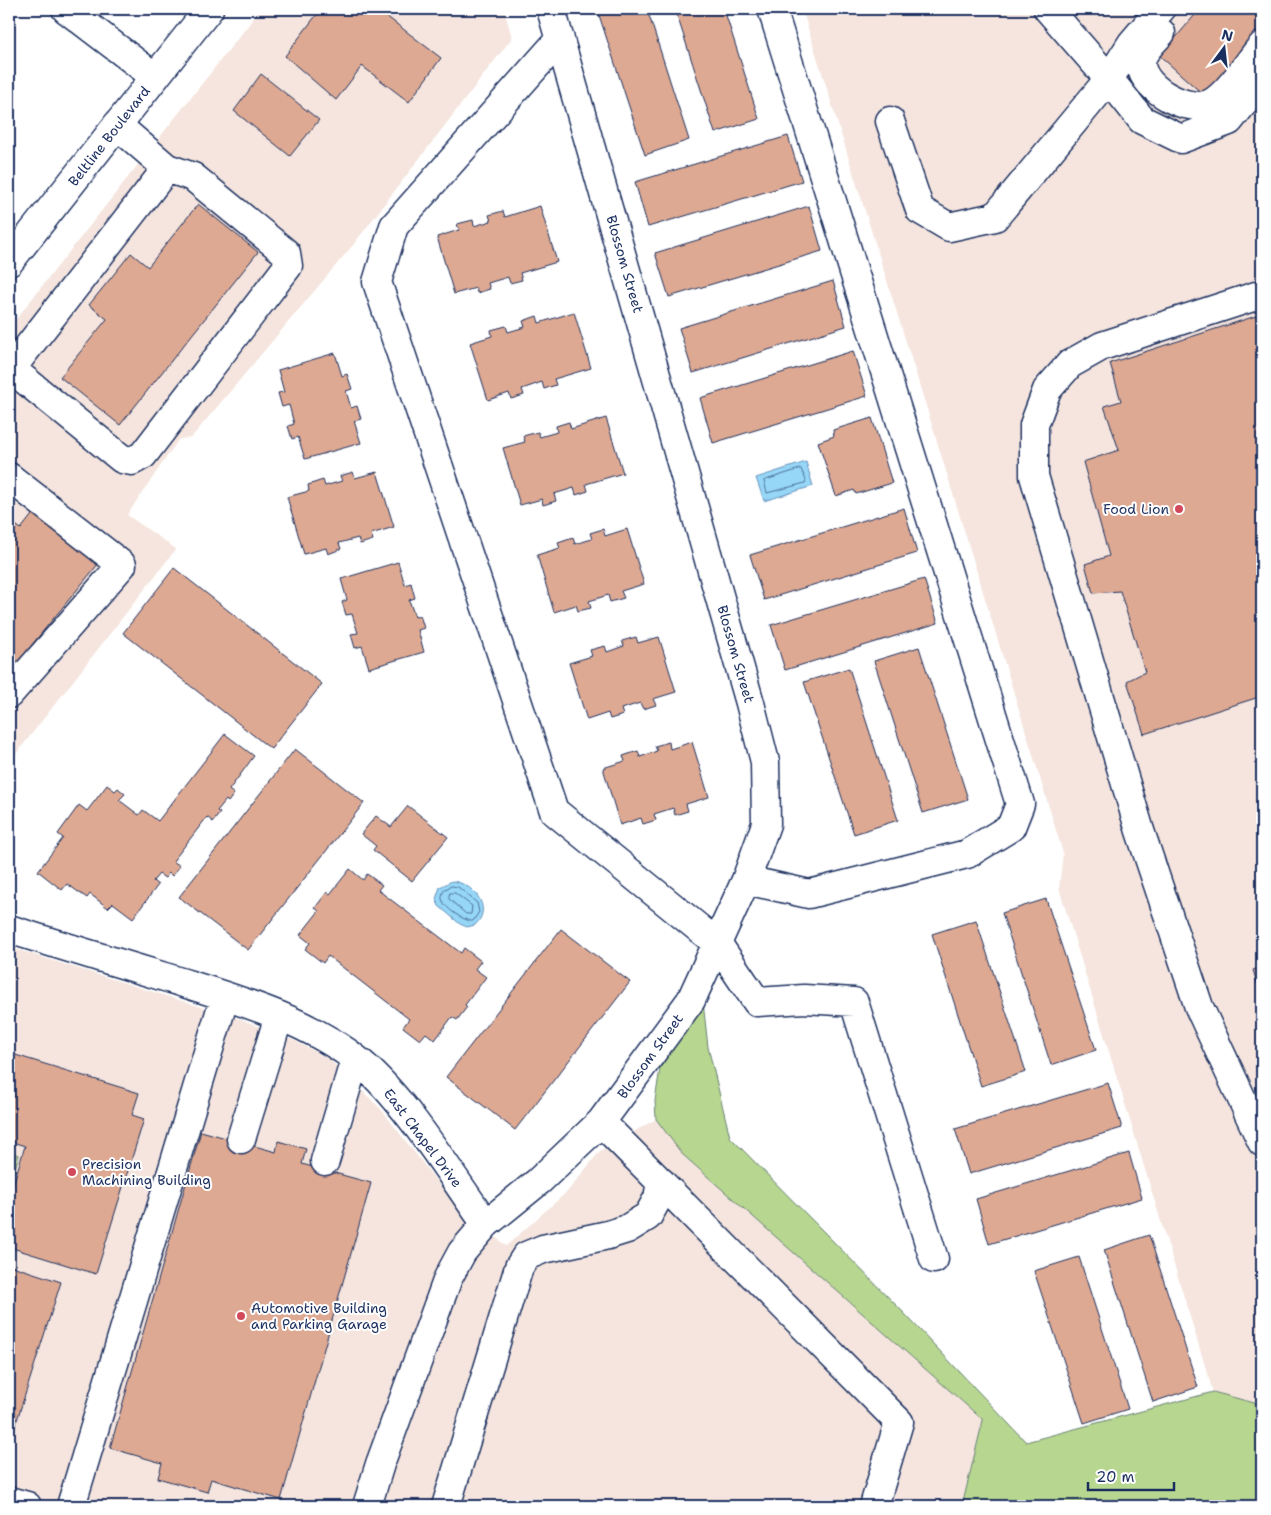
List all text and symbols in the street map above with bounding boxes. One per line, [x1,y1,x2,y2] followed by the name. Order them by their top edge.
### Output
[1198,22,1248,72] north arrow
[1220,25,1235,46] text: N
[64,82,154,190] street label: Beltline Boulevard
[602,213,648,315] street label: Blossom Street
[1103,500,1169,518] place label: Food Lion
[1173,503,1185,515] marker: Food Lion
[713,603,759,705] street label: Blossom Street
[613,1010,687,1102] street label: Blossom Street
[380,1085,466,1191] street label: East Chapel Drive
[82,1155,211,1189] place label: Precision Machining Building
[66,1166,78,1178] marker: Precision Machining Building
[251,1299,387,1333] place label: Automotive Building and Parking Garage
[235,1310,247,1322] marker: Automotive Building and Parking Garage
[1088,1460,1175,1492] scale bar
[1096,1467,1135,1487] text: 20 m

